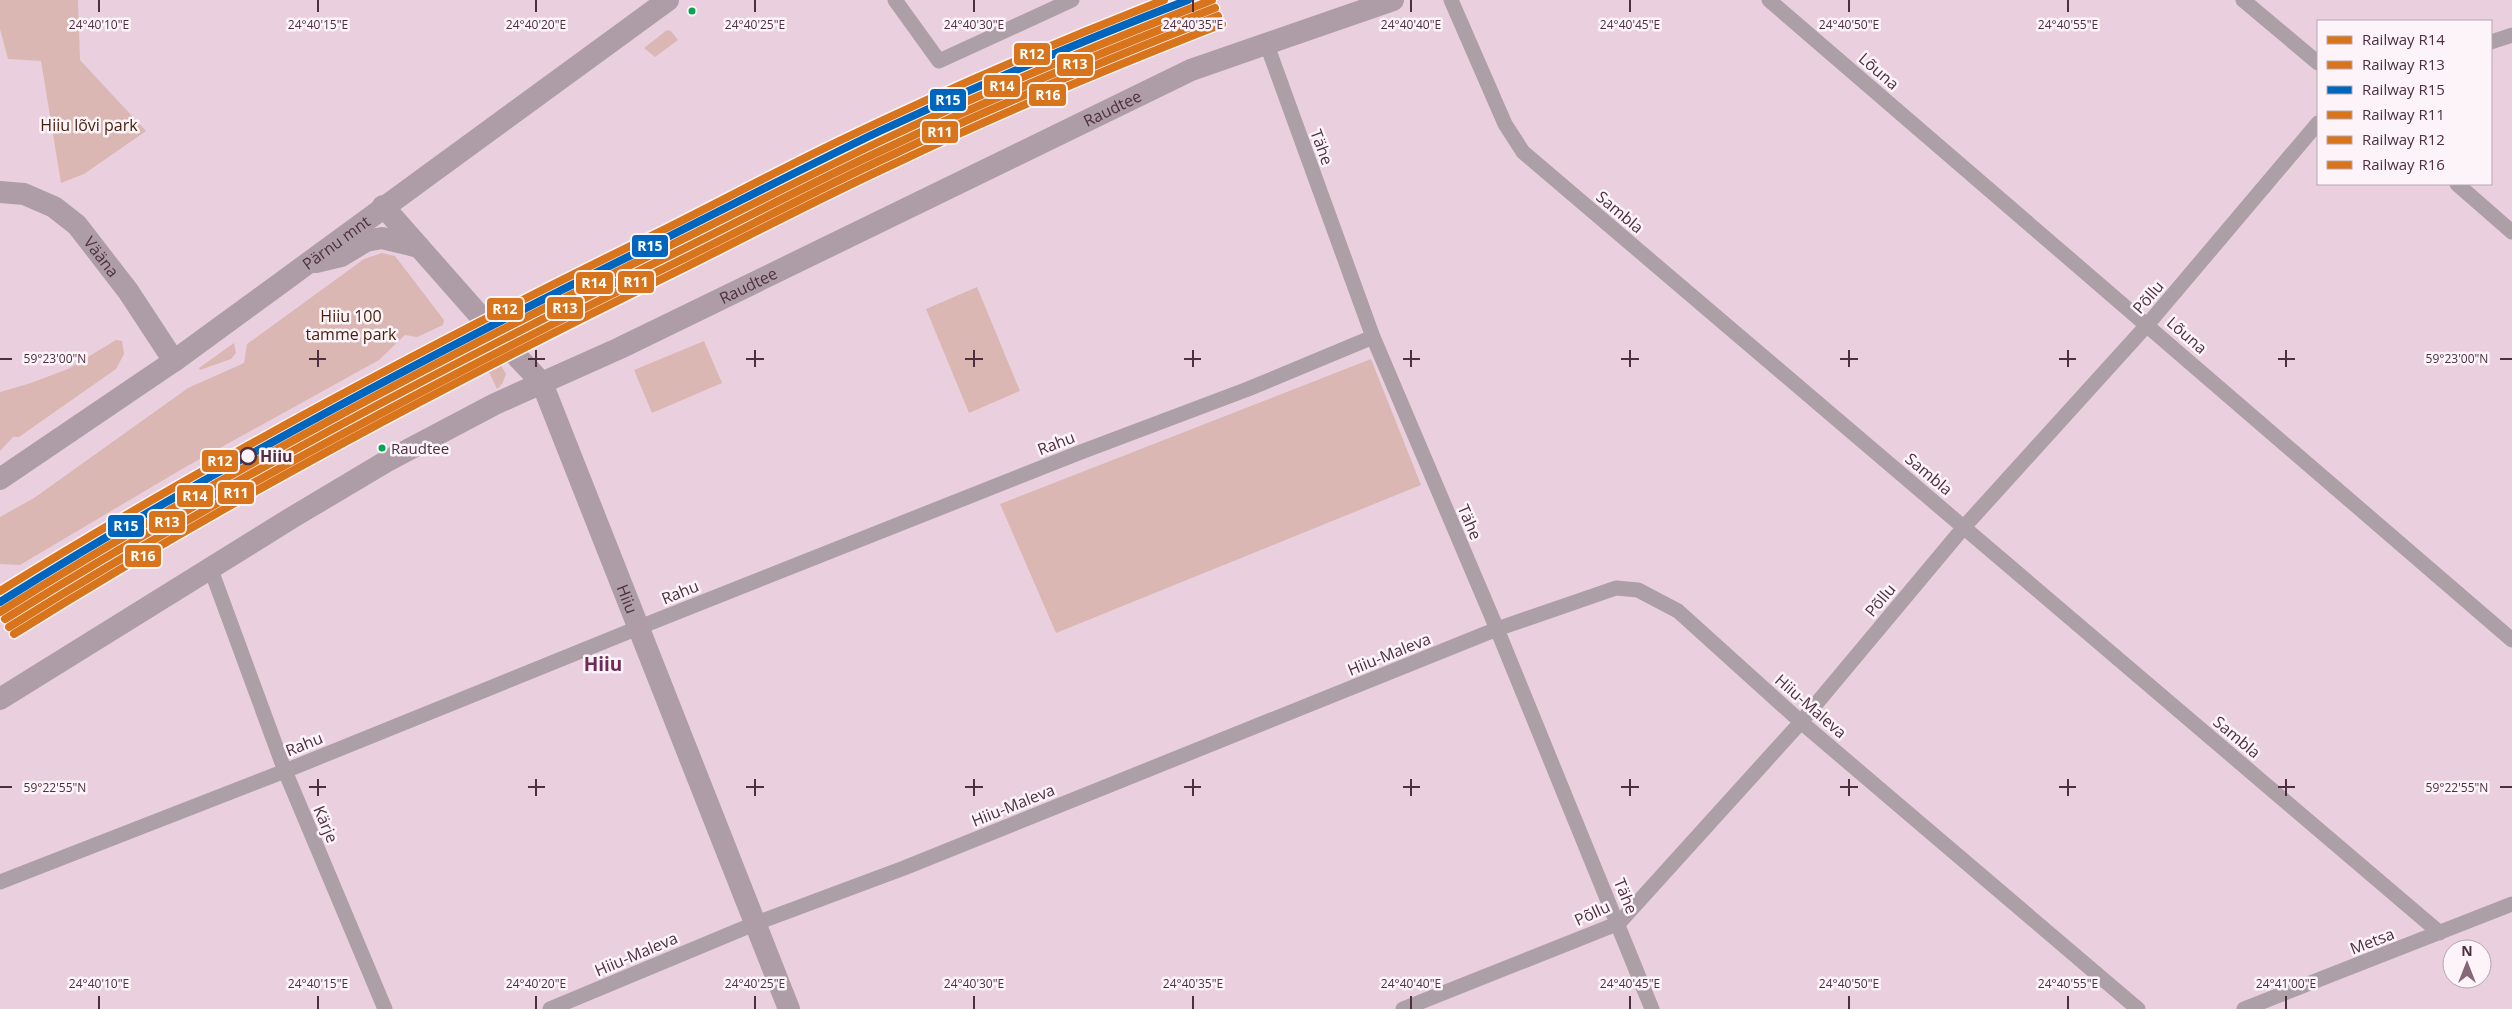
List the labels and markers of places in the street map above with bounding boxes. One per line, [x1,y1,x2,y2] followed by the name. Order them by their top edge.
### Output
[687,6,697,16] unlabelled marker
[391,438,449,458] place label: Raudtee
[377,443,387,453] marker: Raudtee
[260,445,293,467] place label: Hiiu
[239,447,257,465] marker: Hiiu

